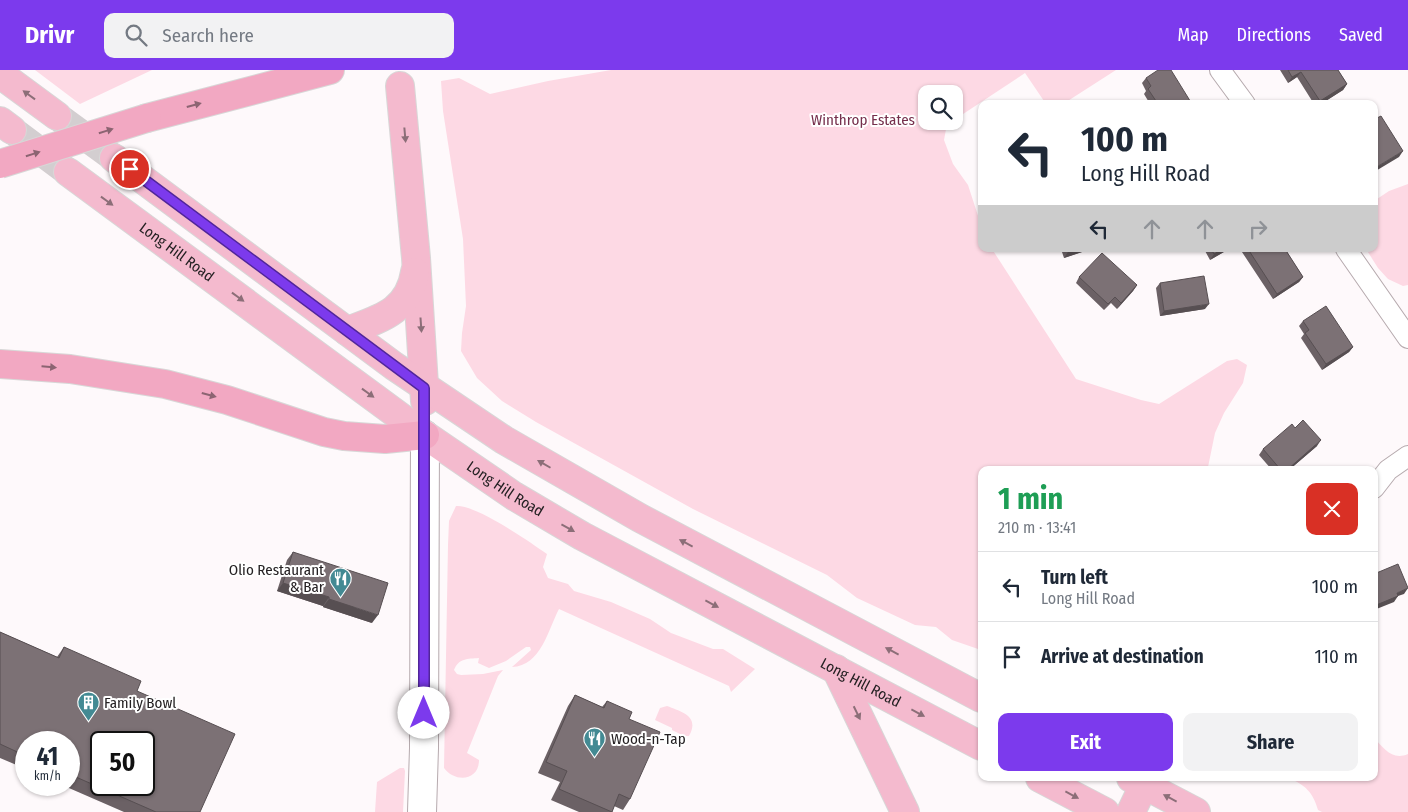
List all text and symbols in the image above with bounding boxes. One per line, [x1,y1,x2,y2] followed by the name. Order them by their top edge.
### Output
[104,13,454,58] search box
[25,21,74,49] text: Drivr
[122,21,150,49] icon: search
[162,24,254,47] text: Search here
[1177,24,1209,46] text: Map
[1237,24,1311,46] text: Directions
[1339,24,1383,46] text: Saved
[918,85,963,130] map controls
[918,85,963,130] button: search
[22,90,36,100] one-way arrow
[186,101,201,109] one-way arrow
[811,111,915,129] park label: Winthrop Estates
[1081,118,1168,160] text: 100 m
[998,120,1063,185] icon: left
[98,126,113,134] one-way arrow
[401,127,409,143] one-way arrow
[109,148,151,190] pin
[25,149,40,157] one-way arrow
[116,155,144,183] icon: arrive
[1081,160,1210,187] text: Long Hill Road
[100,195,113,206] one-way arrow
[1085,215,1113,243] icon: left
[1138,215,1166,243] icon: ahead
[1191,215,1219,243] icon: ahead
[1244,215,1272,243] icon: right
[136,219,218,285] street label: Long Hill Road
[231,292,245,302] one-way arrow
[417,317,425,333] one-way arrow
[41,363,57,371] one-way arrow
[361,388,374,399] one-way arrow
[201,391,216,399] one-way arrow
[463,457,547,520] street label: Long Hill Road
[537,459,550,468] one-way arrow
[998,481,1063,517] text: 1 min
[1306,483,1358,535] button: close
[998,518,1076,537] text: 210 m · 13:41
[561,524,576,532] one-way arrow
[679,539,693,547] one-way arrow
[229,561,325,596] place label: Olio Restaurant & Bar
[1041,566,1108,589] text: Turn left
[328,567,352,598] restaurant icon: Olio Restaurant & Bar
[998,573,1026,601] icon: left
[1312,575,1358,598] text: 100 m
[1041,589,1135,608] text: Long Hill Road
[705,600,719,608] one-way arrow
[998,643,1026,671] icon: arrive
[1041,645,1204,668] text: Arrive at destination
[1314,645,1358,668] text: 110 m
[884,647,899,655] one-way arrow
[817,654,904,711] street label: Long Hill Road
[397,686,449,738] position arrow
[76,691,100,722] building icon: Family Bowl
[104,694,176,712] place label: Family Bowl
[853,706,861,720] one-way arrow
[910,709,925,717] one-way arrow
[998,713,1173,771] button: Exit
[1183,713,1358,771] button: Share
[583,727,607,758] restaurant icon: Wood-n-Tap
[611,730,686,748] place label: Wood-n-Tap
[90,731,155,796] speed limit sign: 50
[37,742,58,772] text: 41
[34,769,61,783] text: km/h
[1065,791,1080,799] one-way arrow
[1163,794,1178,802] one-way arrow

